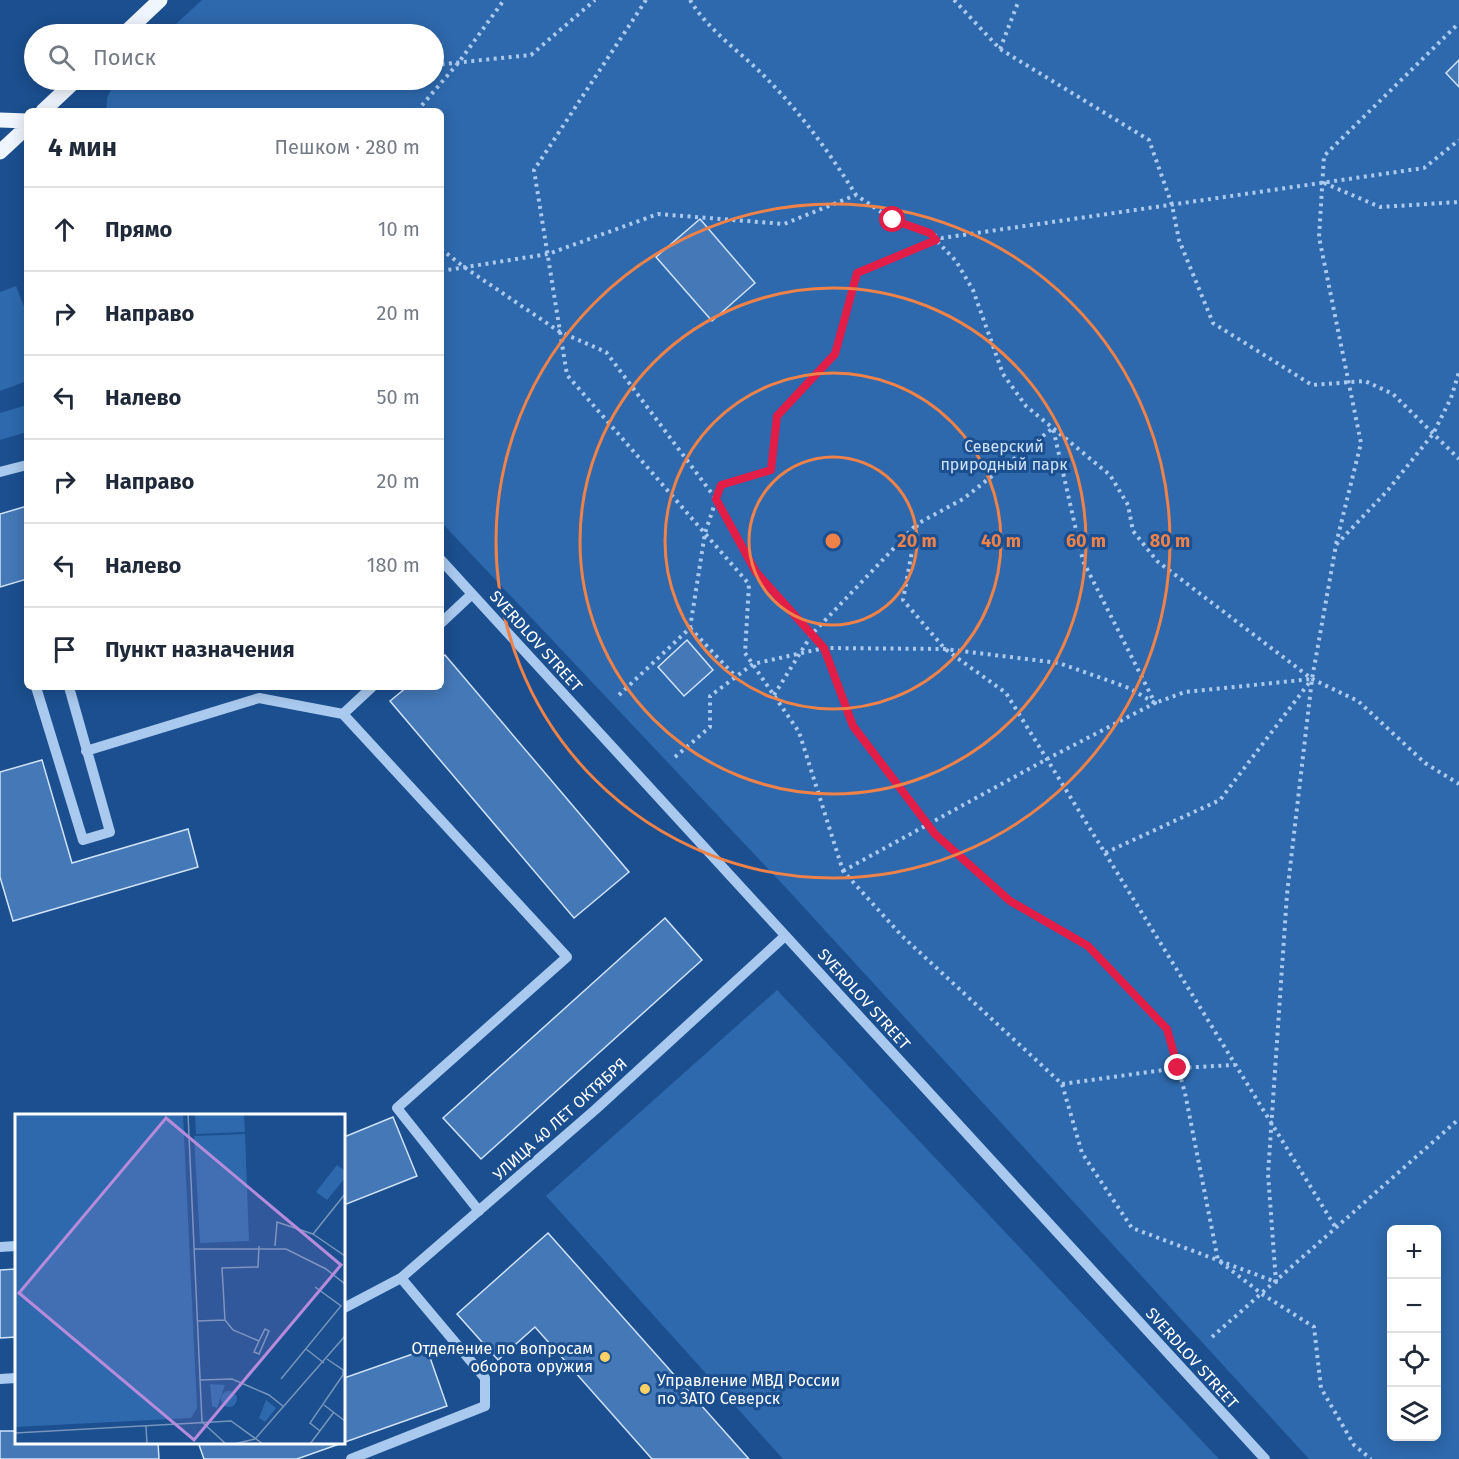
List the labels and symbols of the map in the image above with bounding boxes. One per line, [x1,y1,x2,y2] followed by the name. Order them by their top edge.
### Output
[879,206,905,232] route start
[940,437,1068,474] park label: Северский природный парк
[897,530,937,552] text: 20 m
[981,530,1021,552] text: 40 m
[1066,530,1106,552] text: 60 m
[1150,530,1190,552] text: 80 m
[823,531,843,551] centre of rings
[486,587,587,696] street label: SVERDLOV STREET
[814,945,915,1054] street label: SVERDLOV STREET
[489,1054,631,1184] street label: УЛИЦА 40 ЛЕТ ОКТЯБРЯ
[1164,1054,1190,1080] route end
[15,1114,345,1444] inset map
[1142,1304,1243,1413] street label: SVERDLOV STREET
[412,1339,593,1376] place label: Отделение по вопросам оборота оружия
[598,1350,612,1364] marker: Отделение по вопросам оборота оружия
[657,1371,840,1408] place label: Управление МВД России по ЗАТО Северск
[638,1382,652,1396] marker: Управление МВД России по ЗАТО Северск

